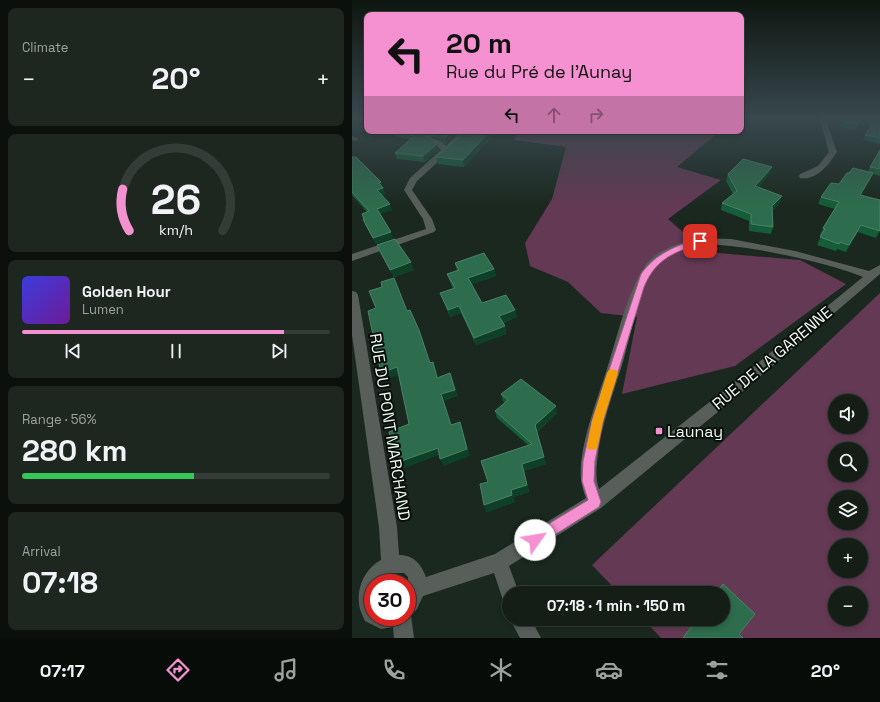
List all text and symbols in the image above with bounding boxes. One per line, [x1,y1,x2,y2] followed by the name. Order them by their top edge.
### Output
[446,25,512,61] text: 20 m
[380,28,432,80] icon: left
[22,39,68,56] text: Climate
[151,59,201,98] text: 20°
[446,60,632,83] text: Rue du Pré de l'Aunay
[22,65,36,93] text: −
[316,65,330,93] text: +
[501,104,523,126] icon: left
[543,104,565,126] icon: ahead
[585,104,607,126] icon: right
[151,173,201,226] text: 26
[159,221,193,239] text: km/h
[683,224,717,258] pin
[689,230,711,252] icon: arrive
[82,282,171,301] text: Golden Hour
[82,301,124,318] text: Lumen
[708,302,836,414] street label: RUE DE LA GARENNE
[365,332,415,522] street label: RUE DU PONT MARCHAND
[62,340,84,362] icon: previous
[165,340,187,362] icon: pause
[268,340,290,362] icon: next
[828,394,868,626] map controls
[828,394,868,434] button: sound
[22,411,97,428] text: Range · 56%
[667,421,723,442] place label: Launay
[654,426,664,436] marker: Launay
[22,431,127,470] text: 280 km
[828,442,868,482] button: search
[828,490,868,530] button: layers
[514,519,556,561] position arrow
[828,538,868,578] button: +
[22,543,61,560] text: Arrival
[22,563,98,602] text: 07:18
[364,574,416,626] speed limit sign: 30
[828,586,868,626] button: −
[547,596,685,615] text: 07:18 · 1 min · 150 m
[164,656,192,684] icon: directions
[272,656,300,684] icon: music
[380,656,408,684] icon: phone
[487,656,515,684] icon: climate
[595,656,623,684] icon: car
[703,656,731,684] icon: filters
[40,659,85,682] text: 07:17
[811,659,840,682] text: 20°

